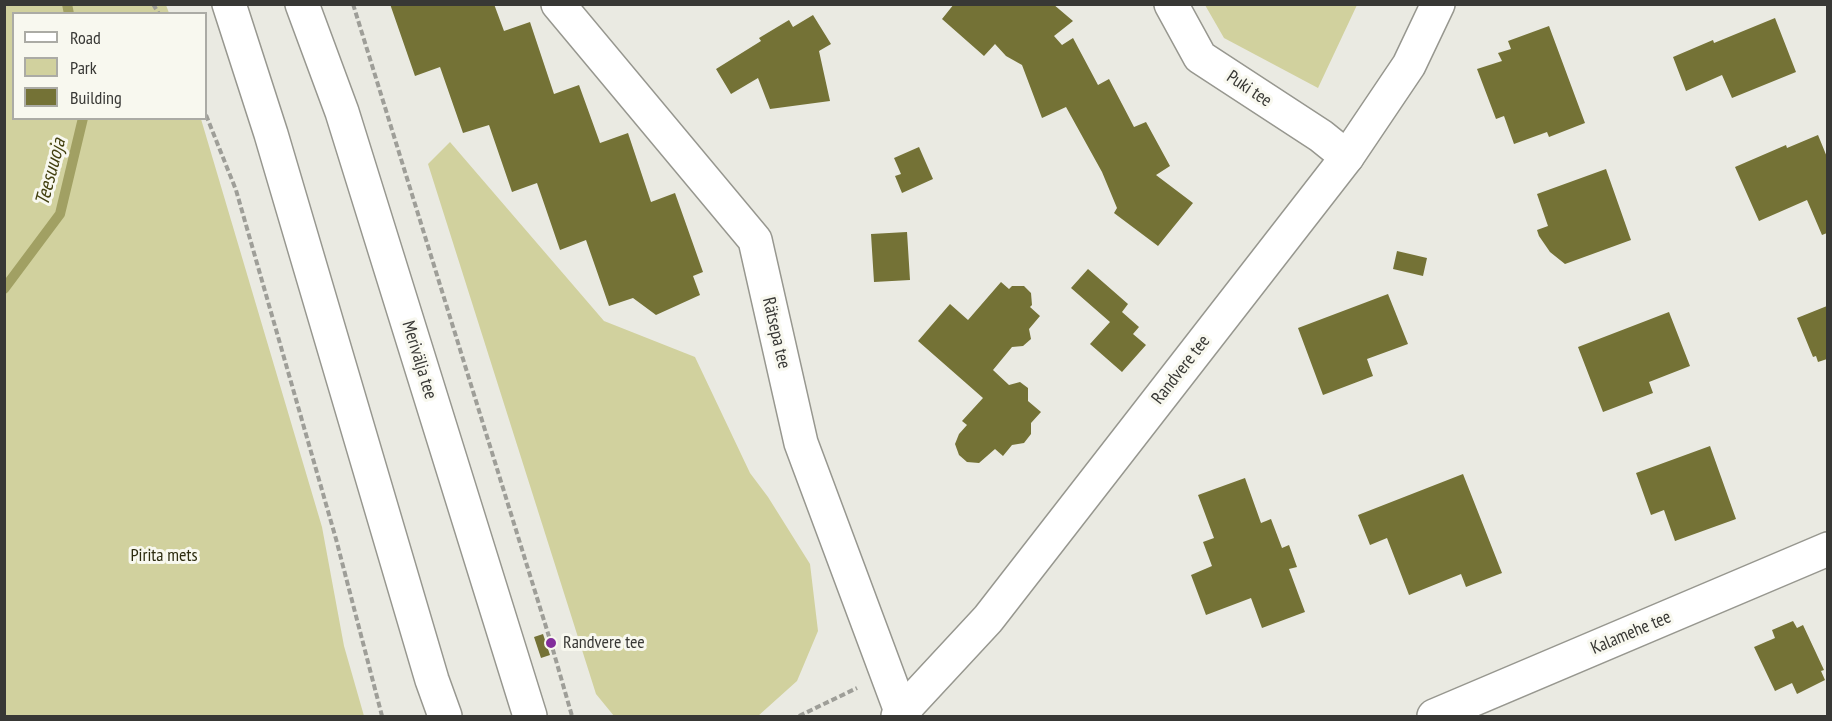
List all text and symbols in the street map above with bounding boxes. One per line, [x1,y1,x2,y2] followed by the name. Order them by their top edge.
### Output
[12,12,207,120] legend
[70,26,101,49] text: Road
[70,56,97,79] text: Park
[1222,66,1276,112] street label: Puki tee
[70,86,122,109] text: Building
[31,136,71,208] water label: Teesuuoja
[757,295,795,371] street label: Rätsepa tee
[397,318,441,402] street label: Merivälja tee
[1147,331,1215,409] street label: Randvere tee
[130,545,198,567] park label: Pirita mets
[1588,606,1674,660] street label: Kalamehe tee
[563,632,645,654] place label: Randvere tee
[544,636,558,650] marker: Randvere tee

